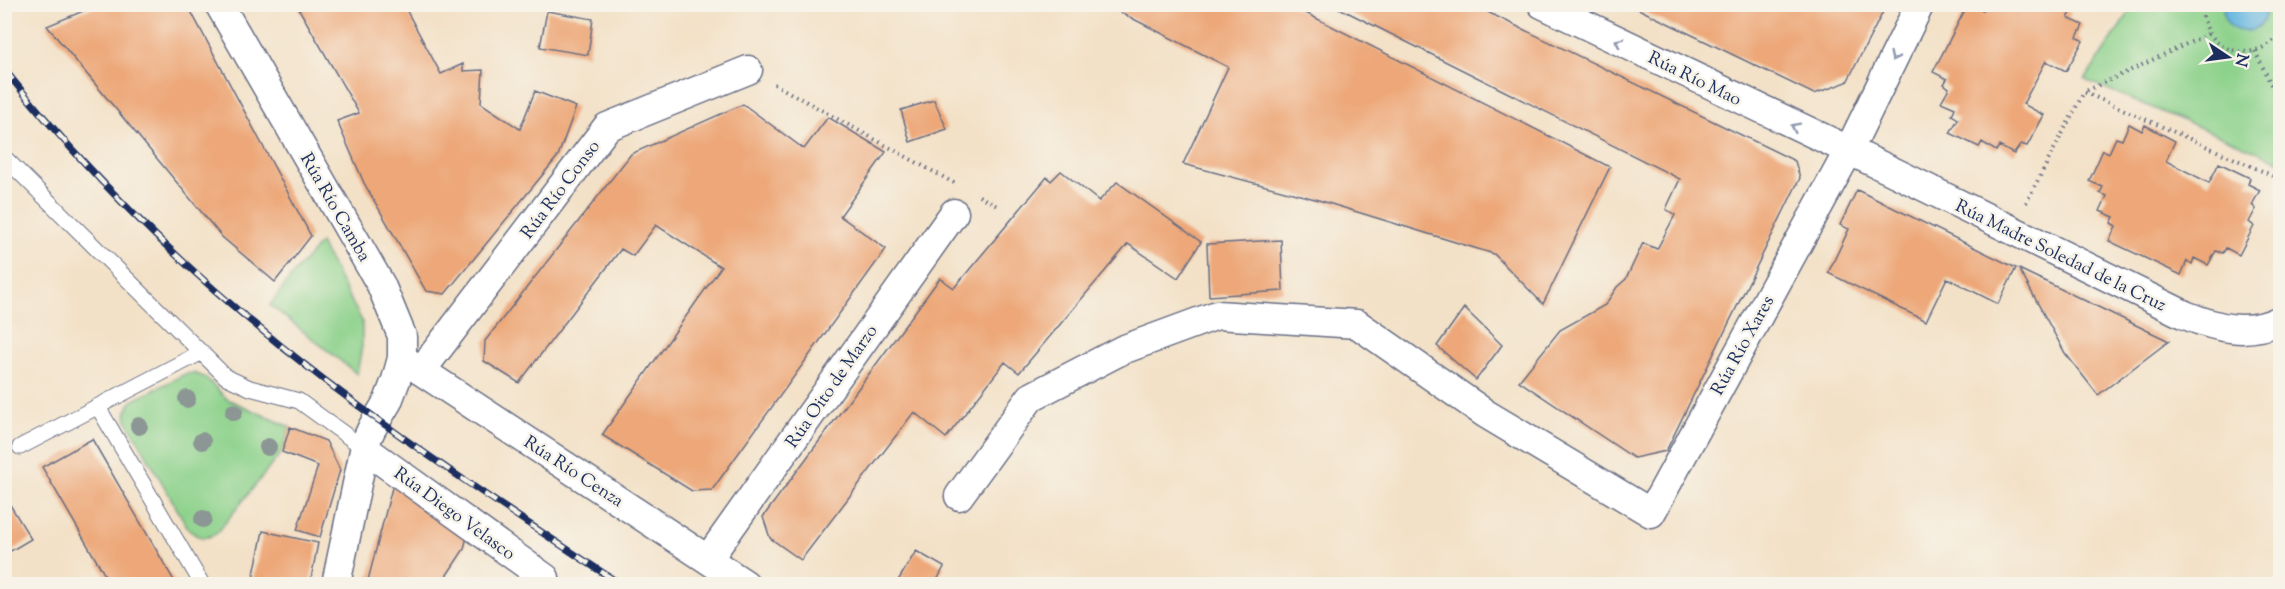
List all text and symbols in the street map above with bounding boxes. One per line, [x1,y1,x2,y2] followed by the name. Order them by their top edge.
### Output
[2198,27,2258,87] north arrow
[1615,37,1626,49] one-way arrow
[1643,46,1745,114] street label: Rúa Río Mao
[1890,51,1901,61] one-way arrow
[2227,51,2253,69] text: N
[1791,122,1802,134] one-way arrow
[516,135,608,245] street label: Rúa Río Conso
[293,149,376,267] street label: Rúa Río Camba
[1950,194,2170,319] street label: Rúa Madre Soledad de la Cruz
[1706,291,1782,401] street label: Rúa Río Xares
[780,320,885,454] street label: Rúa Oito de Marzo
[518,431,628,515] street label: Rúa Río Cenza
[388,462,520,568] street label: Rúa Diego Velasco

